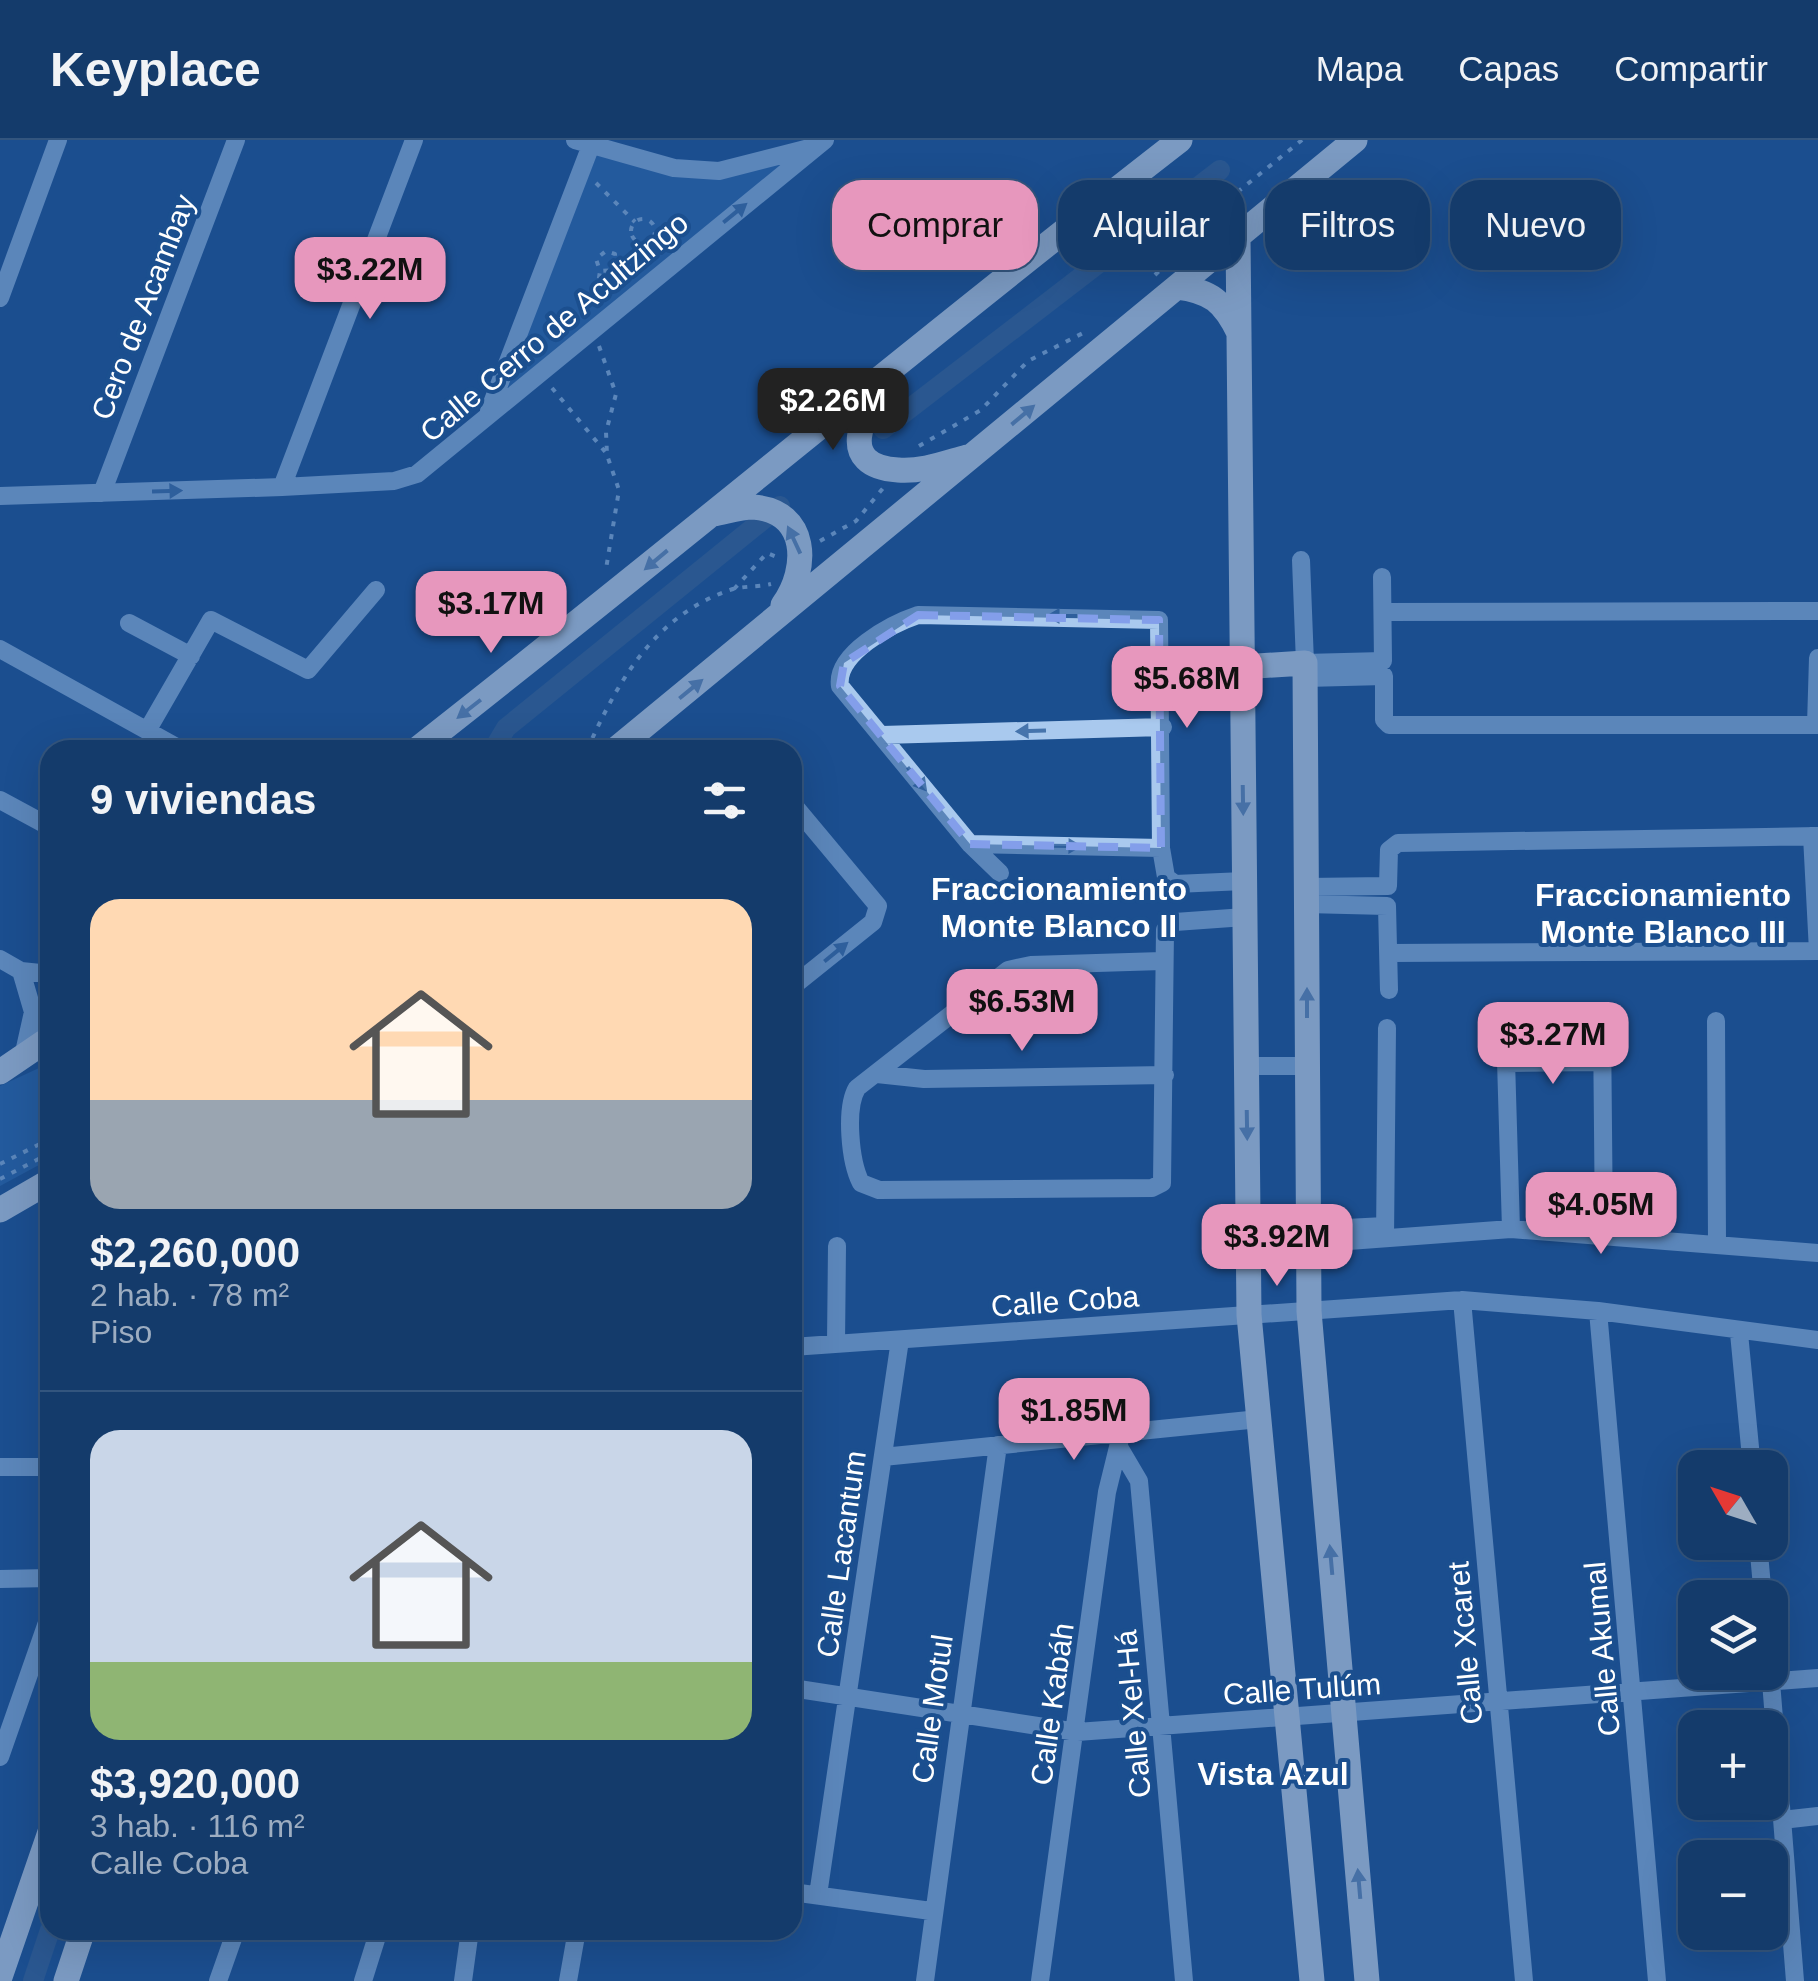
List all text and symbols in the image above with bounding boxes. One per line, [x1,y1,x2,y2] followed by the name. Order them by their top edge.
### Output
[50,43,261,96] text: Keyplace
[1316,49,1403,88] text: Mapa
[1458,49,1559,88] text: Capas
[1614,49,1768,88] text: Compartir
[832,180,1038,270] chip: Comprar
[1058,180,1245,270] chip: Alquilar
[1265,180,1430,270] chip: Filtros
[1450,180,1621,270] chip: Nuevo
[85,190,201,424] street label: Cero de Acambay
[723,203,748,224] one-way arrow
[414,206,694,448] street label: Calle Cerro de Acultzingo
[289,237,451,322] pin: $3.22M
[317,251,423,287] text: $3.22M
[752,368,914,453] pin: $2.26M
[780,382,886,418] text: $2.26M
[1011,405,1036,427] one-way arrow
[152,482,184,498] one-way arrow
[786,526,802,555] one-way arrow
[643,549,668,570] one-way arrow
[410,571,572,656] pin: $3.17M
[438,585,544,621] text: $3.17M
[1046,608,1078,624] one-way arrow
[1106,646,1268,731] pin: $5.68M
[1134,660,1240,696] text: $5.68M
[678,679,704,700] one-way arrow
[456,698,482,718] one-way arrow
[1014,724,1046,740] one-way arrow
[906,766,927,791] one-way arrow
[697,773,752,828] icon: filters
[90,776,316,823] text: 9 viviendas
[1235,784,1251,816] one-way arrow
[1050,839,1082,855] one-way arrow
[931,871,1187,944] district label: Fraccionamiento Monte Blanco II
[1535,877,1791,950] district label: Fraccionamiento Monte Blanco III
[824,942,849,963] one-way arrow
[331,964,511,1144] icon: home
[941,969,1103,1054] pin: $6.53M
[969,983,1075,1019] text: $6.53M
[1299,987,1315,1019] one-way arrow
[1472,1002,1634,1087] pin: $3.27M
[1500,1016,1606,1052] text: $3.27M
[1239,1109,1255,1141] one-way arrow
[1520,1172,1682,1257] pin: $4.05M
[1548,1186,1654,1222] text: $4.05M
[1196,1204,1358,1289] pin: $3.92M
[1224,1218,1330,1254] text: $3.92M
[90,1229,300,1276] text: $2,260,000
[90,1277,289,1313] text: 2 hab. · 78 m²
[990,1279,1140,1323] street label: Calle Coba
[90,1314,152,1350] text: Piso
[993,1378,1155,1463] pin: $1.85M
[1021,1392,1127,1428] text: $1.85M
[810,1448,872,1660] street label: Calle Lacantum
[1678,1450,1788,1560] north arrow
[1678,1450,1788,1950] map controls
[331,1495,511,1675] icon: home
[1322,1544,1338,1576] one-way arrow
[1441,1560,1489,1726] street label: Calle Xcaret
[1578,1560,1626,1738] street label: Calle Akumal
[1678,1580,1788,1690] button: layers
[1024,1621,1080,1787] street label: Calle Kabáh
[1109,1628,1157,1799] street label: Calle Xel-Há
[905,1632,959,1786] street label: Calle Motul
[1222,1667,1382,1711] street label: Calle Tulúm
[1678,1710,1788,1820] button: +
[1197,1756,1349,1792] district label: Vista Azul
[90,1760,300,1807] text: $3,920,000
[90,1808,305,1844] text: 3 hab. · 116 m²
[1678,1840,1788,1950] button: −
[90,1845,248,1881] text: Calle Coba
[1351,1867,1367,1899] one-way arrow

